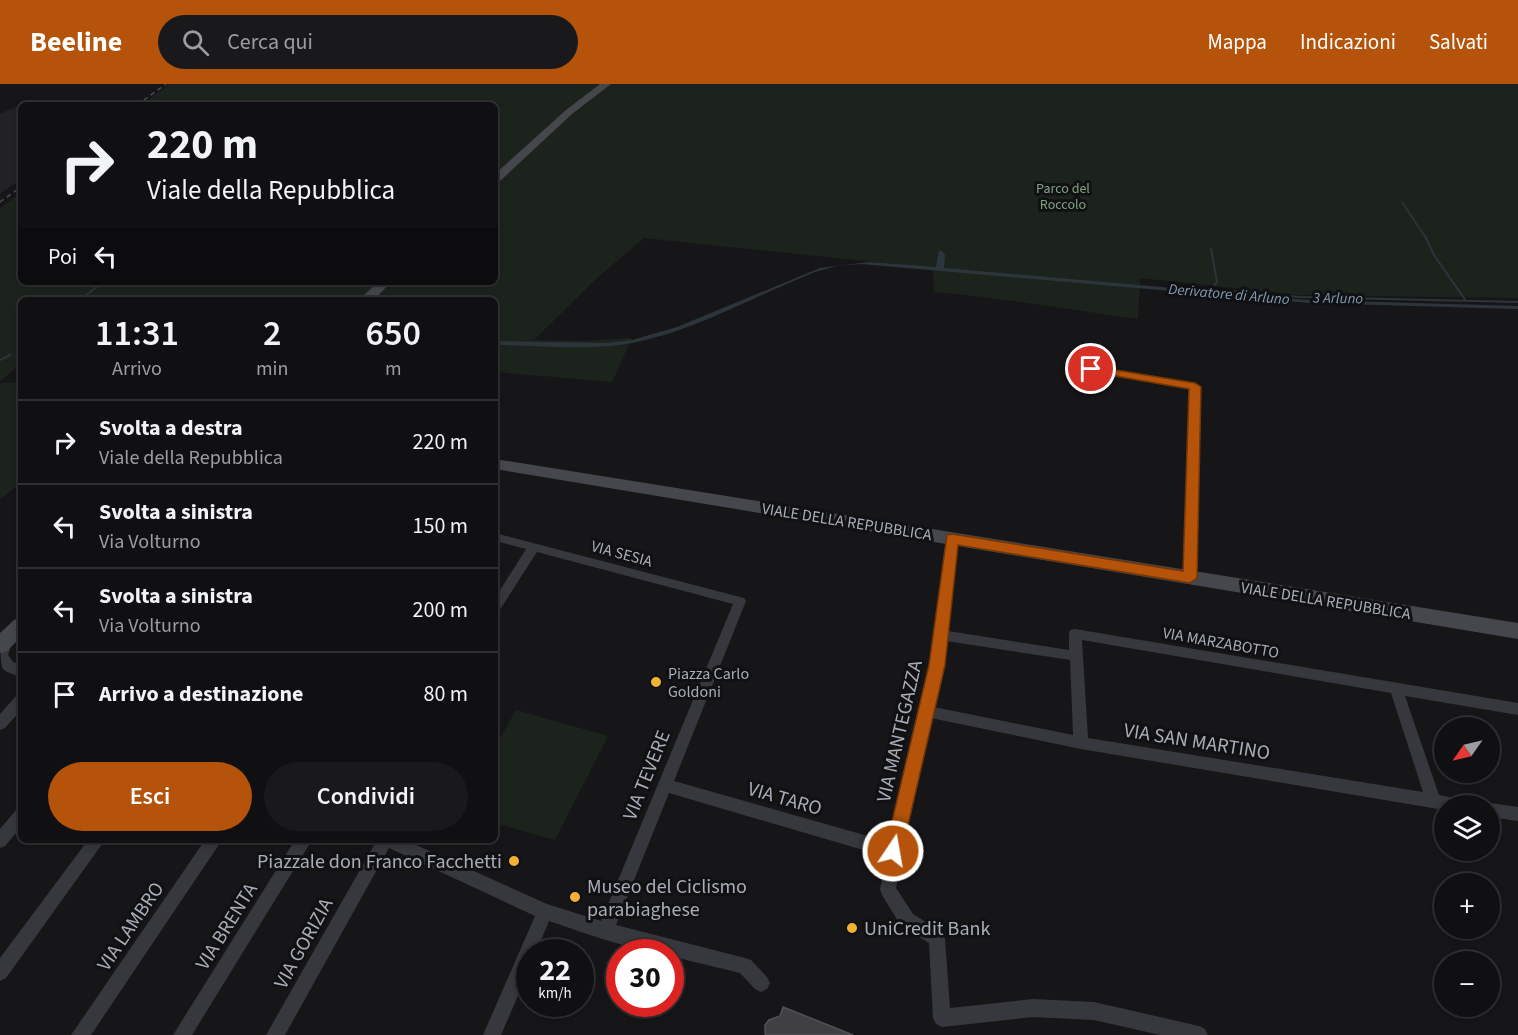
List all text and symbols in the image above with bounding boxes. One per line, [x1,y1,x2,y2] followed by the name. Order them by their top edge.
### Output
[158,15,578,69] search box
[30,22,122,62] text: Beeline
[179,26,212,59] icon: search
[227,26,313,58] text: Cerca qui
[1208,27,1267,57] text: Mappa
[1300,27,1396,57] text: Indicazioni
[1429,27,1488,57] text: Salvati
[147,115,258,175] text: 220 m
[48,126,126,204] icon: right
[147,171,395,210] text: Viale della Repubblica
[1036,179,1090,215] park label: Parco del Roccolo
[89,240,122,273] icon: left
[48,241,77,273] text: Poi
[1167,279,1291,310] water label: Derivatore di Arluno
[1312,288,1364,309] water label: 3 Arluno
[95,308,179,359] text: 11:31
[263,308,281,359] text: 2
[365,308,421,359] text: 650
[1065,343,1116,394] pin
[1074,352,1107,385] icon: arrive
[112,355,162,383] text: Arrivo
[256,355,288,383] text: min
[385,355,401,383] text: m
[99,412,243,444] text: Svolta a destra
[48,426,81,459] icon: right
[413,426,468,458] text: 220 m
[99,444,283,472] text: Viale della Repubblica
[99,496,253,528] text: Svolta a sinistra
[760,498,934,546] street label: VIALE DELLA REPUBBLICA
[48,510,81,543] icon: left
[413,510,468,542] text: 150 m
[99,528,201,556] text: Via Volturno
[589,535,655,573] street label: VIA SESIA
[1239,577,1413,625] street label: VIALE DELLA REPUBBLICA
[99,580,253,612] text: Svolta a sinistra
[48,594,81,627] icon: left
[413,594,468,626] text: 200 m
[99,612,201,640] text: Via Volturno
[1161,622,1281,664] street label: VIA MARZABOTTO
[870,657,930,805] street label: VIA MANTEGAZZA
[668,663,749,703] place label: Piazza Carlo Goldoni
[649,675,663,689] marker: Piazza Carlo Goldoni
[48,678,81,711] icon: arrive
[99,678,304,710] text: Arrivo a destinazione
[423,678,468,710] text: 80 m
[1122,717,1272,767] street label: VIA SAN MARTINO
[1434,717,1500,783] north arrow
[1434,717,1500,1017] map controls
[616,726,678,824] street label: VIA TEVERE
[48,762,252,831] button: Esci
[264,762,468,831] button: Condividi
[744,775,825,823] street label: VIA TARO
[1434,795,1500,861] button: layers
[861,819,925,883] position arrow
[257,848,502,876] place label: Piazzale don Franco Facchetti
[507,854,521,868] marker: Piazzale don Franco Facchetti
[587,873,747,924] place label: Museo del Ciclismo parabiaghese
[1434,873,1500,939] button: +
[91,876,171,977] street label: VIA LAMBRO
[189,878,265,975] street label: VIA BRENTA
[568,890,582,904] marker: Museo del Ciclismo parabiaghese
[267,893,340,994] street label: VIA GORIZIA
[864,915,990,943] place label: UniCredit Bank
[845,921,859,935] marker: UniCredit Bank
[606,939,684,1017] speed limit sign: 30
[539,949,571,992] text: 22
[1434,951,1500,1017] button: −
[538,983,572,1004] text: km/h

